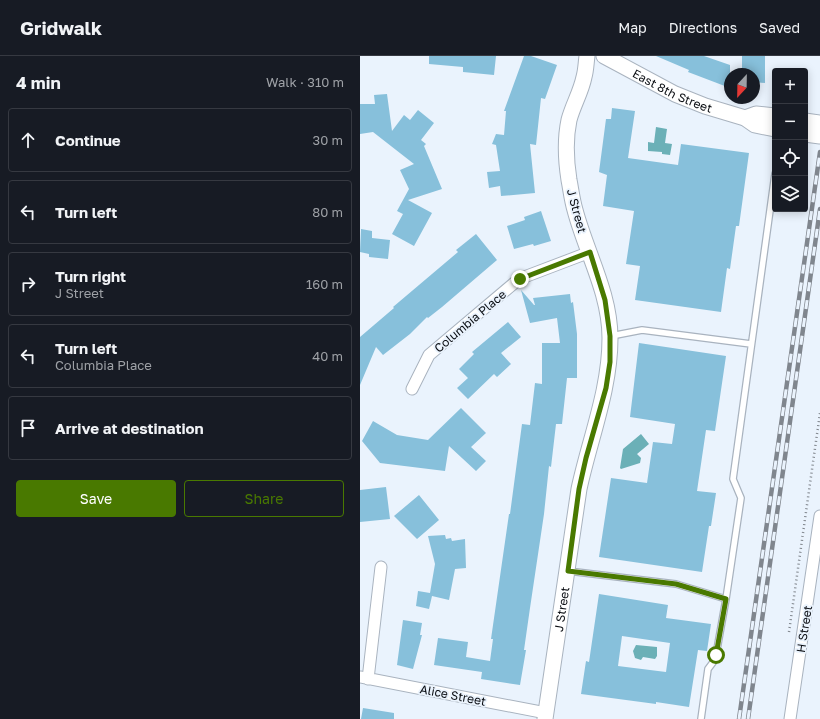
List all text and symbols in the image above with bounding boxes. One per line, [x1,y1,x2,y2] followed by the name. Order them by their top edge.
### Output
[20,16,102,39] text: Gridwalk
[618,19,647,36] text: Map
[669,19,737,36] text: Directions
[759,19,800,36] text: Saved
[630,65,714,115] street label: East 8th Street
[724,68,760,104] north arrow
[772,68,808,212] map controls
[772,68,808,104] button: +
[16,72,61,93] text: 4 min
[266,74,344,90] text: Walk · 310 m
[772,104,808,140] button: −
[17,129,39,151] icon: ahead
[55,131,121,149] text: Continue
[313,132,343,148] text: 30 m
[772,140,808,176] button: locate
[772,176,808,212] button: layers
[564,187,590,235] street label: J Street
[17,201,39,223] icon: left
[55,203,117,221] text: Turn left
[312,204,343,220] text: 80 m
[55,267,126,285] text: Turn right
[511,270,529,288] route end
[17,273,39,295] icon: right
[306,276,343,292] text: 160 m
[55,285,104,301] text: J Street
[431,286,509,355] street label: Columbia Place
[55,339,117,357] text: Turn left
[17,345,39,367] icon: left
[312,348,343,364] text: 40 m
[55,357,152,373] text: Columbia Place
[17,417,39,439] icon: arrive
[55,419,204,437] text: Arrive at destination
[16,480,176,517] button: Save
[184,480,344,517] button: Share
[551,586,572,633] street label: J Street
[793,604,815,654] street label: H Street
[707,646,725,664] route start
[419,681,487,709] street label: Alice Street

